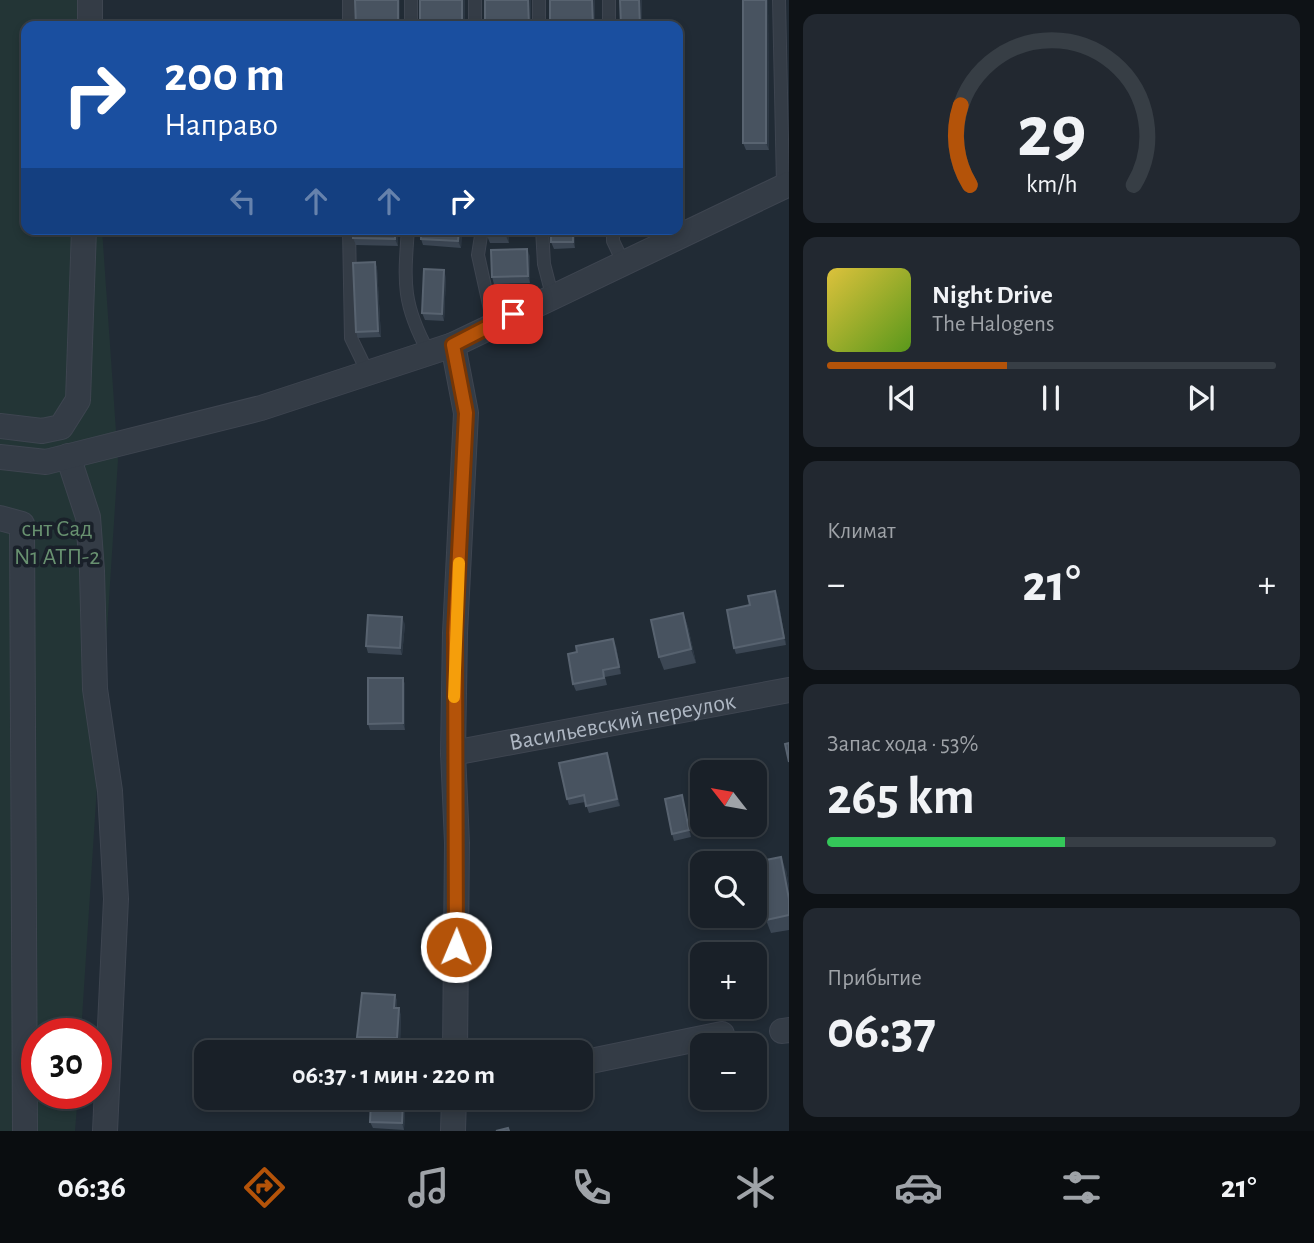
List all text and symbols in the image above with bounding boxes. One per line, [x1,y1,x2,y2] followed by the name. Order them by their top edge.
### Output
[49,49,140,140] icon: right
[164,51,285,100] text: 200 m
[1017,97,1086,170] text: 29
[164,109,278,141] text: Направо
[1026,172,1077,197] text: km/h
[224,182,262,220] icon: left
[297,182,335,220] icon: ahead
[370,182,408,220] icon: ahead
[443,182,481,220] icon: right
[932,282,1053,308] text: Night Drive
[483,284,543,344] pin
[494,295,532,333] icon: arrive
[932,313,1054,336] text: The Halogens
[883,379,921,417] icon: previous
[1032,379,1070,417] icon: pause
[1182,379,1220,417] icon: next
[14,517,100,569] park label: снт Сад N1 АТП-2
[827,520,896,543] text: Климат
[1022,558,1081,610] text: 21°
[827,566,845,604] text: −
[1258,566,1276,604] text: +
[507,689,737,755] street label: Васильевский переулок
[827,733,978,756] text: Запас хода · 53%
[690,760,766,836] north arrow
[690,760,767,1110] map controls
[827,771,975,823] text: 265 km
[690,851,767,928] button: search
[419,910,493,984] position arrow
[690,942,767,1019] button: +
[827,967,922,990] text: Прибытие
[827,1005,936,1057] text: 06:37
[21,1018,112,1109] speed limit sign: 30
[690,1033,767,1110] button: −
[292,1062,495,1088] text: 06:37 · 1 мин · 220 m
[240,1163,289,1212] icon: directions
[404,1163,453,1212] icon: music
[567,1163,616,1212] icon: phone
[731,1163,780,1212] icon: climate
[894,1163,943,1212] icon: car
[1057,1163,1106,1212] icon: filters
[57,1171,126,1203] text: 06:36
[1221,1171,1257,1203] text: 21°

